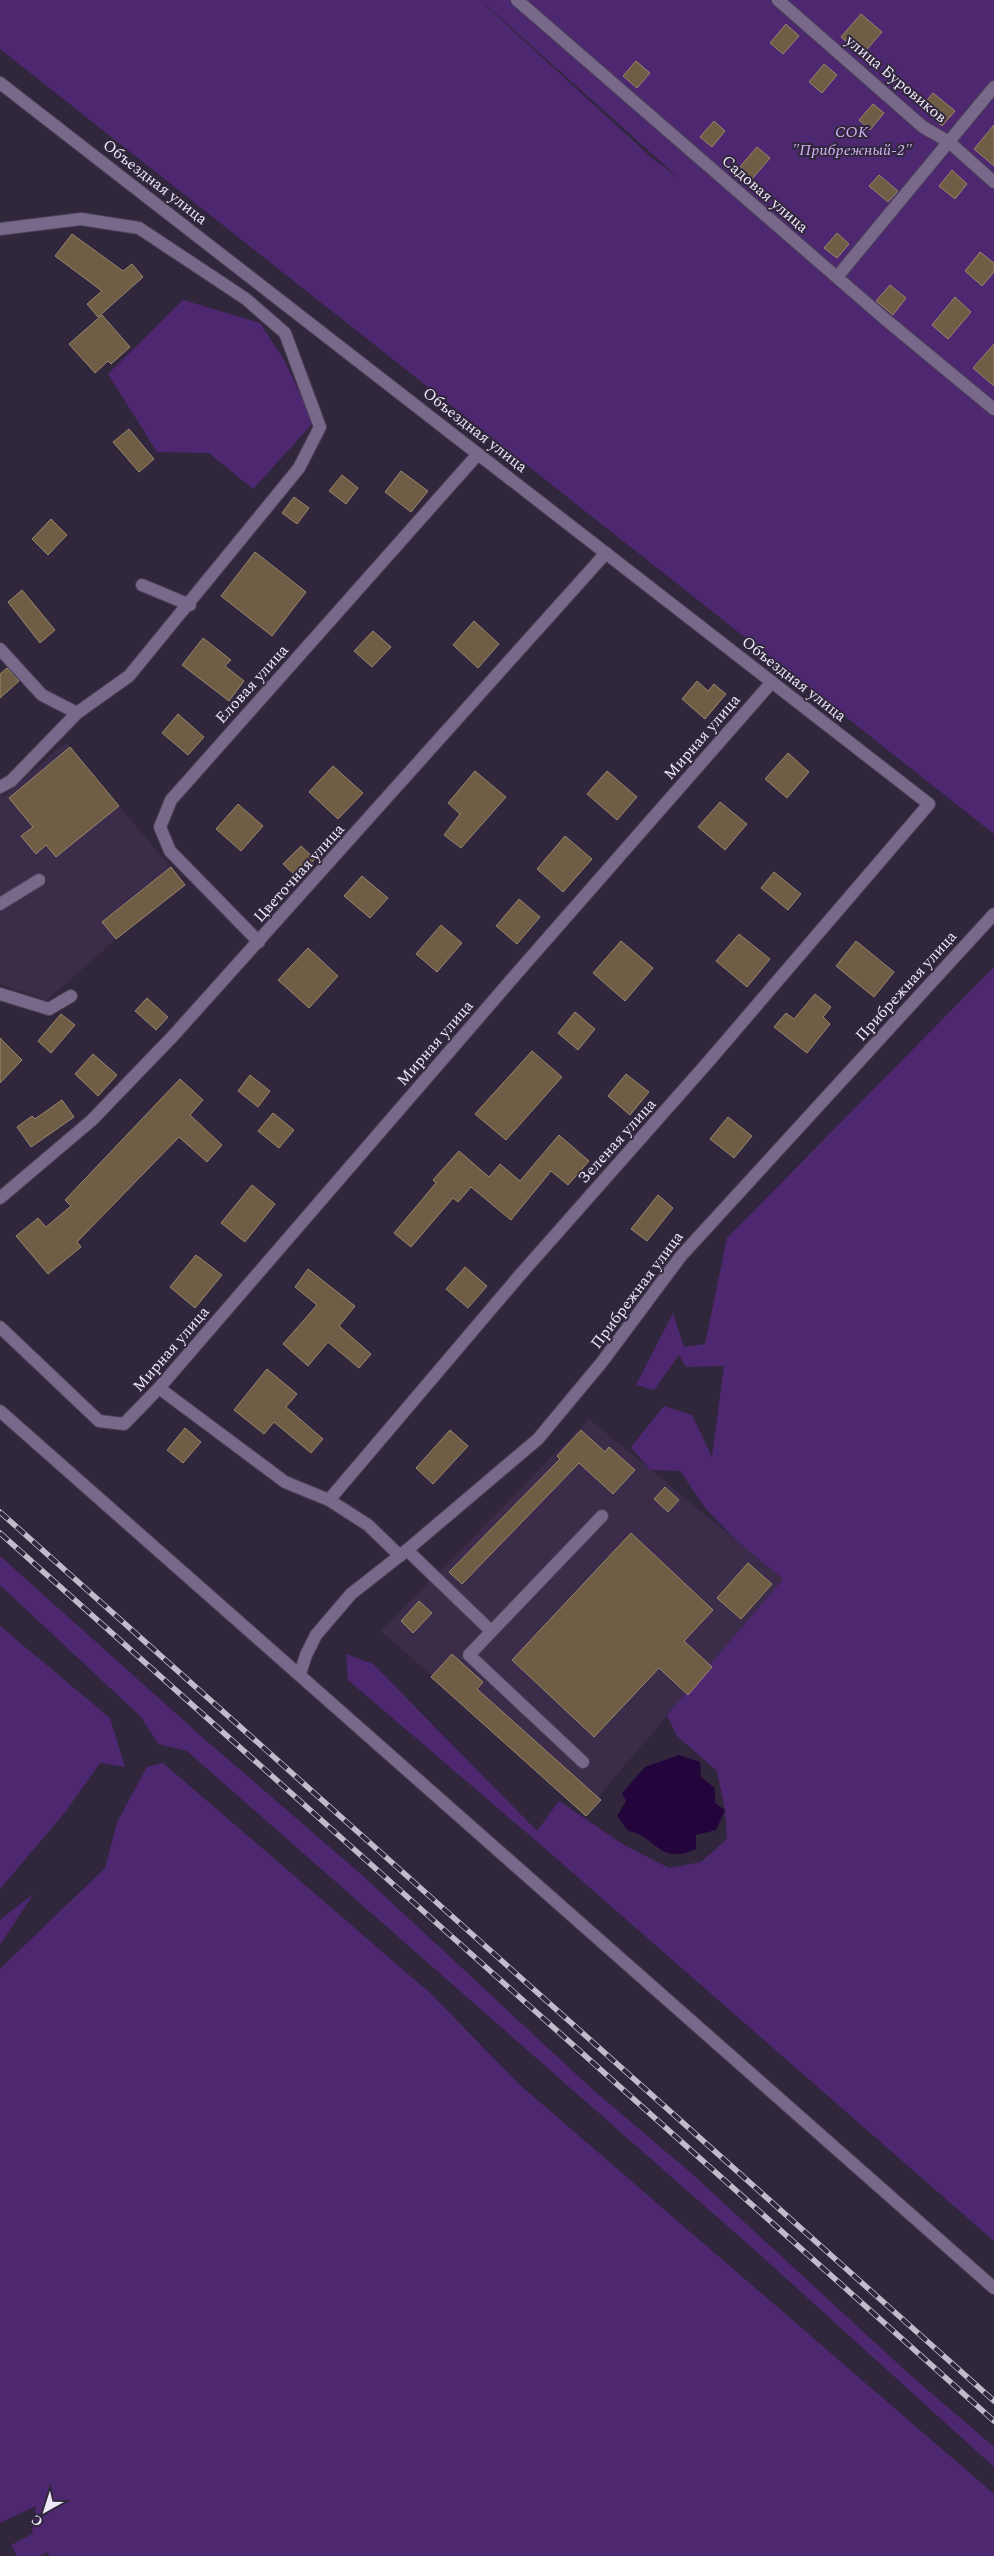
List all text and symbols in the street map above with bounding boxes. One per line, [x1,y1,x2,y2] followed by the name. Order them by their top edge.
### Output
[839,29,952,129] street label: улица Буровиков
[792,120,913,162] park label: СОК "Прибрежный-2"
[97,133,213,231] street label: Объездная улица
[716,149,814,239] street label: Садовая улица
[417,381,533,479] street label: Объездная улица
[736,630,852,728] street label: Объездная улица
[210,639,294,729] street label: Еловая улица
[658,689,746,785] street label: Мирная улица
[248,818,350,928] street label: Цветочная улица
[850,925,963,1047] street label: Прибрежная улица
[391,995,479,1091] street label: Мирная улица
[572,1093,662,1189] street label: Зеленая улица
[585,1226,689,1354] street label: Прибрежная улица
[127,1301,215,1397] street label: Мирная улица
[20,2486,70,2536] north arrow
[27,2509,48,2532] text: С

